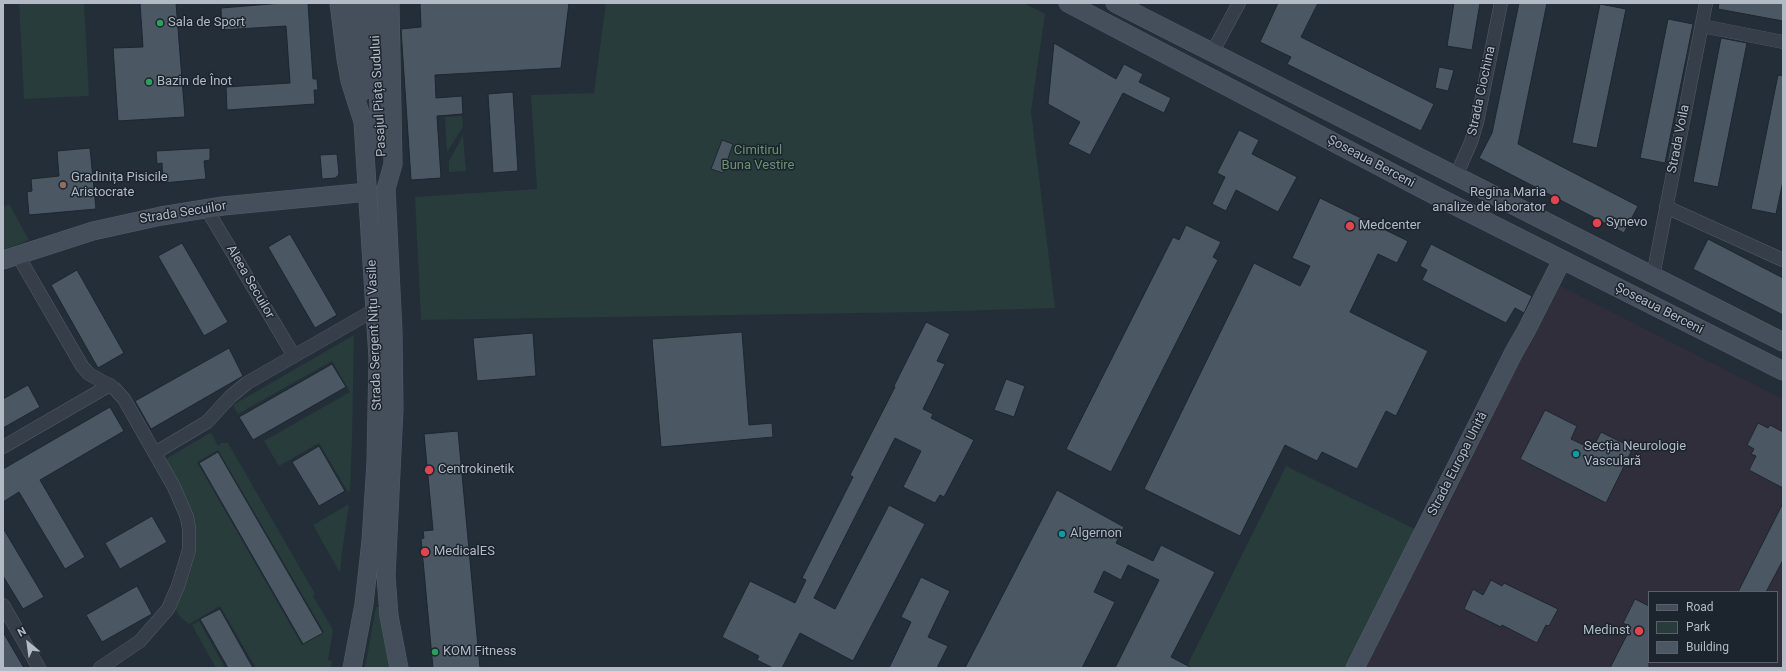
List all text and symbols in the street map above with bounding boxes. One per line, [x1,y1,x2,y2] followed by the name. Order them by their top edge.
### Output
[168,15,245,31] place label: Sala de Sport
[155,18,165,28] marker: Sala de Sport
[368,35,390,157] street label: Pasajul Piața Sudului
[1465,45,1499,137] street label: Strada Ciochina
[157,74,232,90] place label: Bazin de Înot
[144,77,154,87] marker: Bazin de Înot
[1665,103,1693,175] street label: Strada Voila
[1325,132,1417,192] street label: Șoseaua Berceni
[722,143,794,174] park label: Cimitirul Buna Vestire
[71,170,168,201] place label: Gradinița Pisicile Aristocrate
[58,180,68,190] marker: Gradinița Pisicile Aristocrate
[1432,185,1546,216] place label: Regina Maria analize de laborator
[1549,194,1561,206] marker: Regina Maria analize de laborator
[139,198,227,228] street label: Strada Secuilor
[1606,215,1647,231] place label: Synevo
[1591,217,1603,229] marker: Synevo
[1359,218,1421,234] place label: Medcenter
[1344,220,1356,232] marker: Medcenter
[223,242,277,322] street label: Aleea Secuilor
[365,259,385,411] street label: Strada Sergent Nițu Vasile
[1612,280,1706,338] street label: Șoseaua Berceni
[1425,409,1491,519] street label: Strada Europa Unită
[1584,439,1686,470] place label: Secția Neurologie Vasculară
[1571,449,1581,459] marker: Secția Neurologie Vasculară
[438,462,514,478] place label: Centrokinetik
[423,464,435,476] marker: Centrokinetik
[1070,526,1122,542] place label: Algernon
[1057,529,1067,539] marker: Algernon
[434,544,495,560] place label: MedicalES
[419,546,431,558] marker: MedicalES
[1648,591,1778,663] legend
[1686,600,1714,614] text: Road
[1686,620,1710,634] text: Park
[8,623,48,663] north arrow
[1583,623,1630,639] place label: Medinst
[15,625,28,640] text: N
[1633,625,1645,637] marker: Medinst
[1686,640,1729,654] text: Building
[443,644,517,660] place label: KOM Fitness
[430,647,440,657] marker: KOM Fitness

